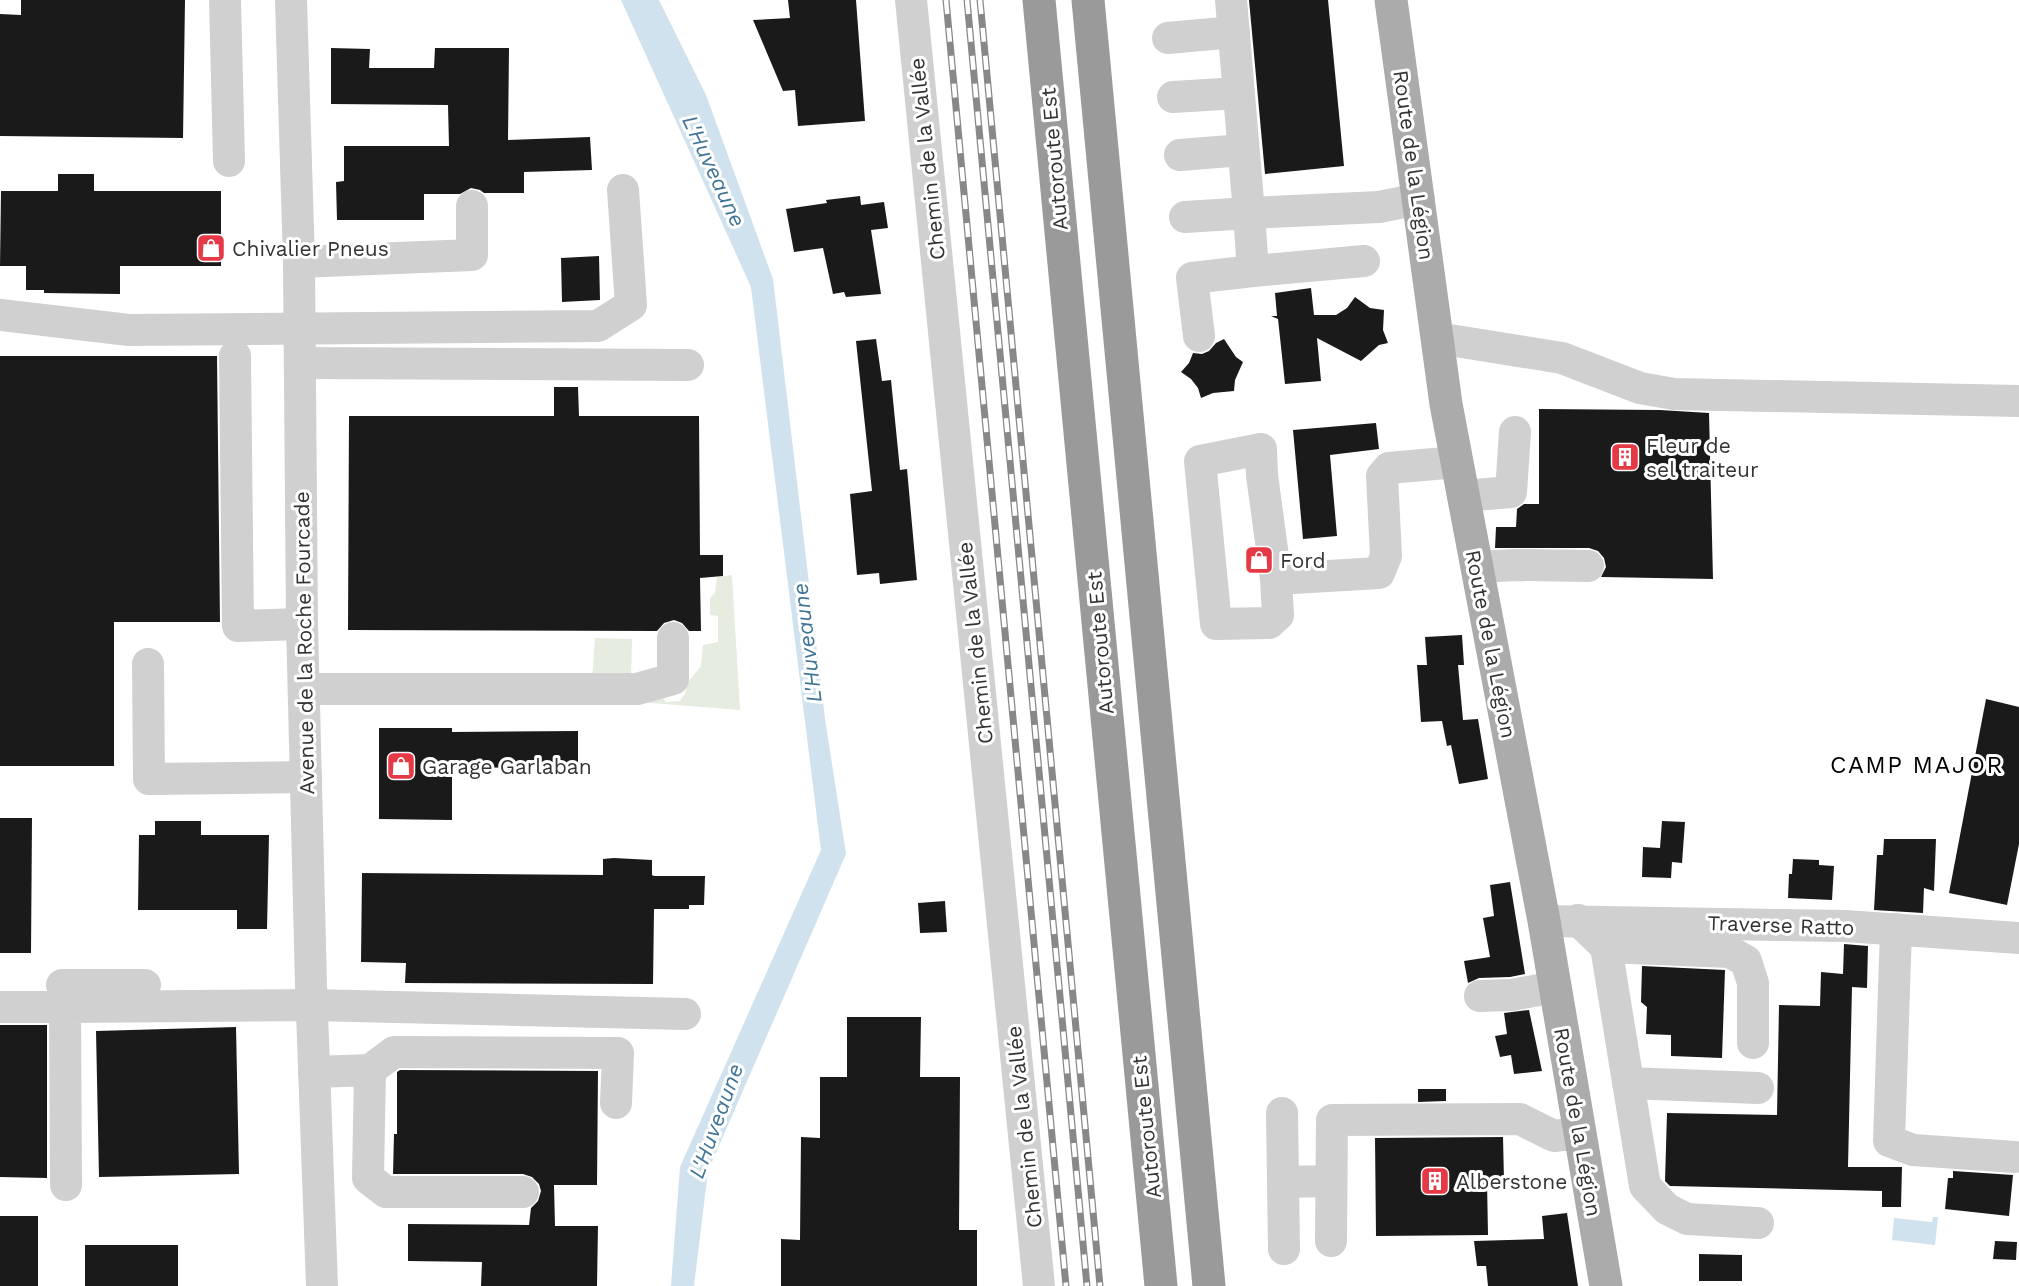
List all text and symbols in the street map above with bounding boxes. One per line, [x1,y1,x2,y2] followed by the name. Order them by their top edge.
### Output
[904,57,950,261] street label: Chemin de la Vallée
[1388,68,1440,262] street label: Route de la Légion
[1035,86,1073,231] street label: Autoroute Est
[677,111,751,231] water label: L'Huveaune
[195,232,227,264] shop icon: Chivalier Pneus
[232,236,389,261] place label: Chivalier Pneus
[1646,433,1759,482] place label: Fleur de sel traiteur
[1609,441,1641,473] building icon: Fleur de sel traiteur
[289,491,319,795] street label: Avenue de la Roche Fourcade
[952,541,998,745] street label: Chemin de la Vallée
[1243,544,1275,576] shop icon: Ford
[1280,548,1326,573] place label: Ford
[1460,548,1522,740] street label: Route de la Légion
[1081,570,1119,715] street label: Autoroute Est
[787,582,827,704] water label: L'Huveaune
[385,750,417,782] shop icon: Garage Garlaban
[1830,751,2004,779] district label: CAMP MAJOR
[422,754,592,779] place label: Garage Garlaban
[1707,910,1855,940] street label: Traverse Ratto
[1001,1025,1047,1229] street label: Chemin de la Vallée
[1549,1026,1607,1218] street label: Route de la Légion
[1126,1054,1166,1200] street label: Autoroute Est
[684,1060,748,1182] water label: L'Huveaune
[1419,1165,1451,1197] building icon: Alberstone
[1456,1169,1567,1194] place label: Alberstone

